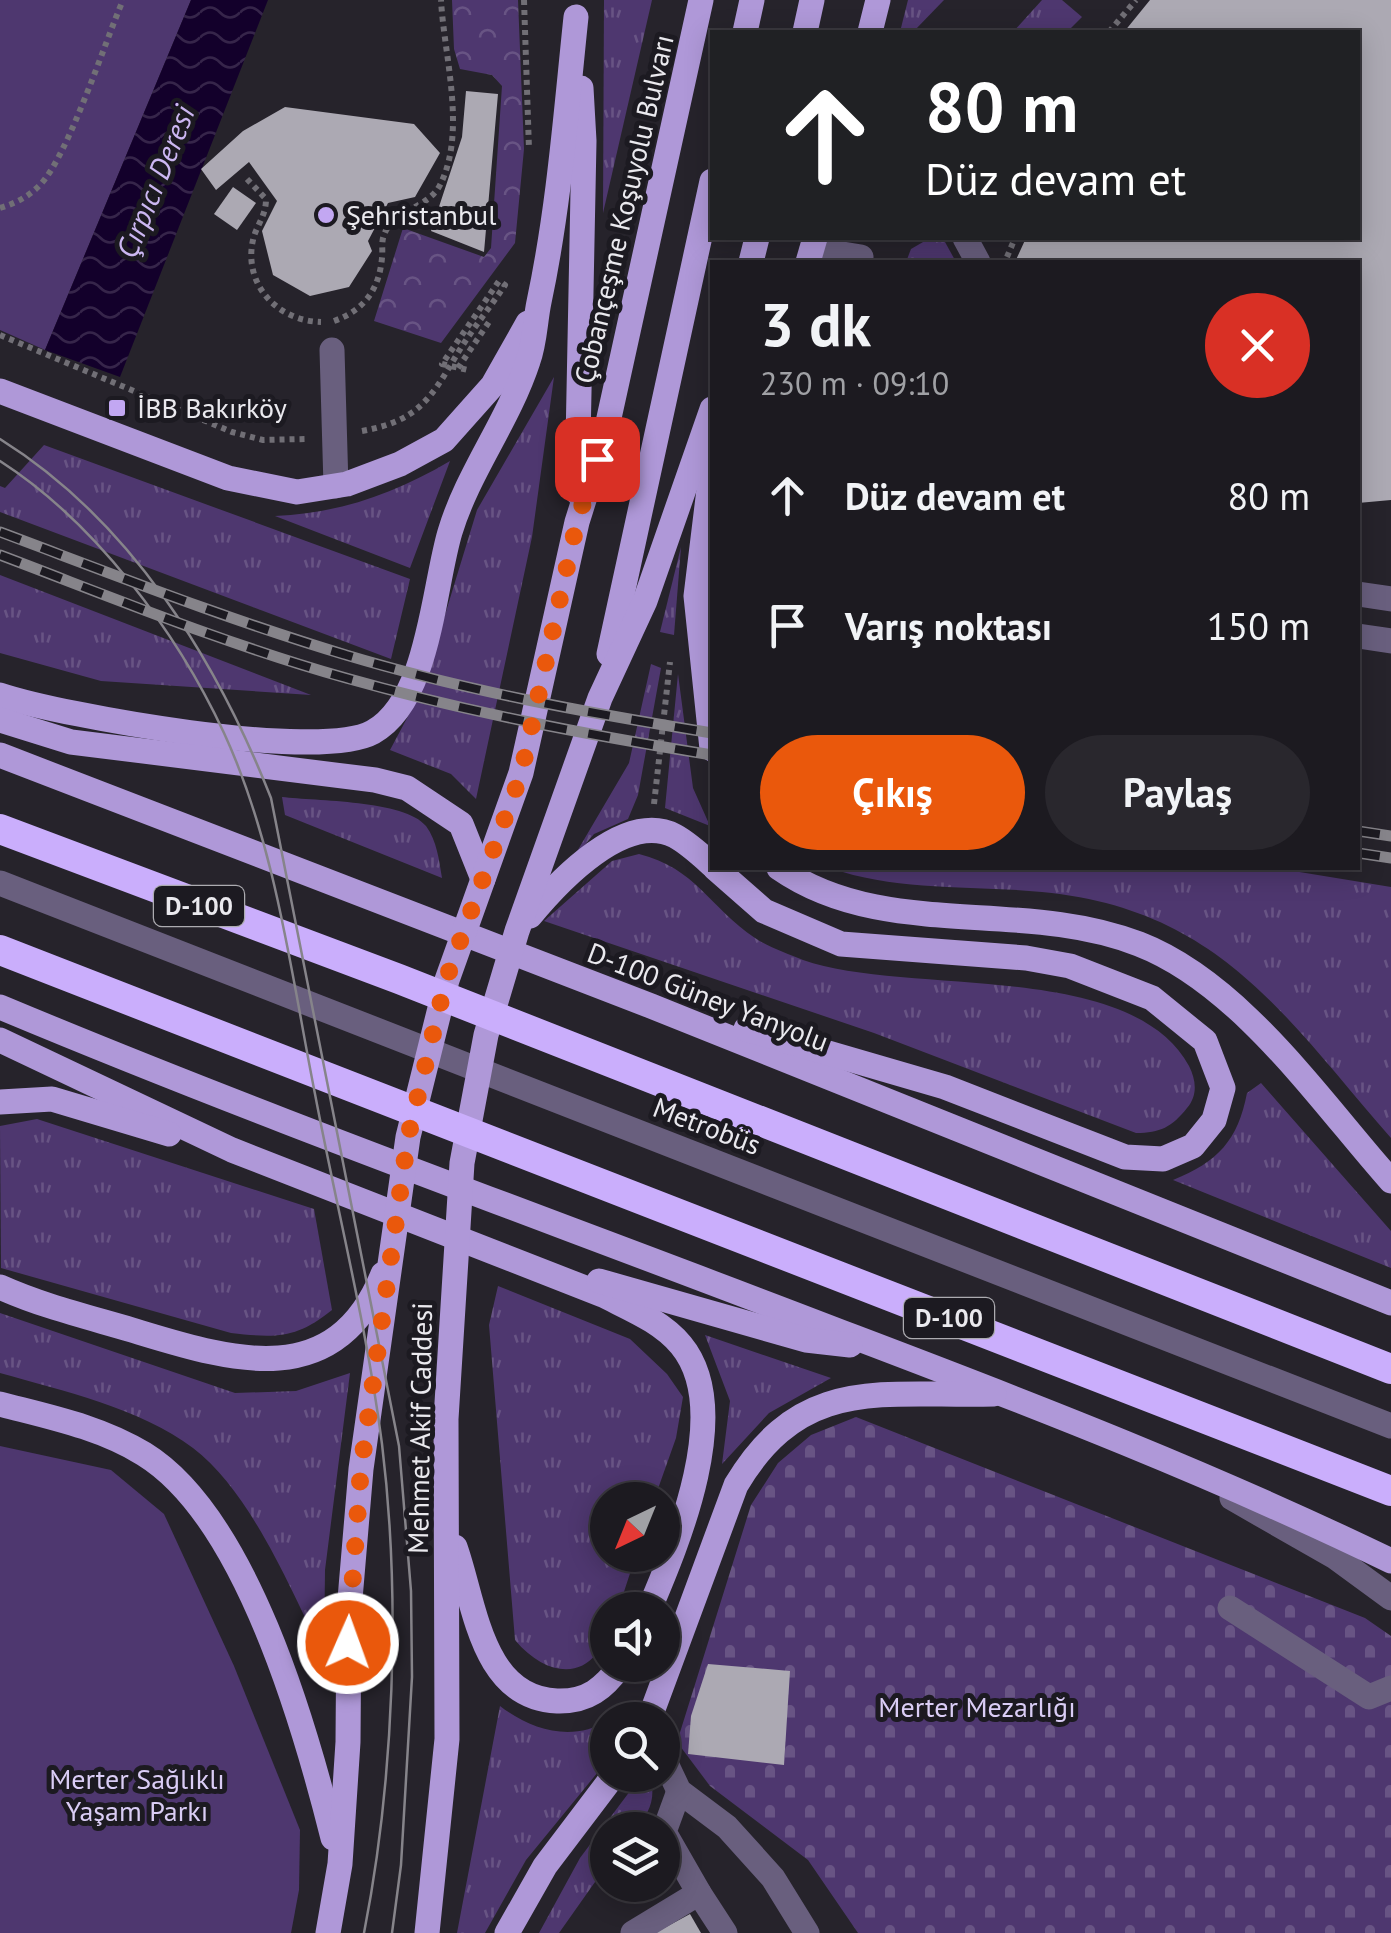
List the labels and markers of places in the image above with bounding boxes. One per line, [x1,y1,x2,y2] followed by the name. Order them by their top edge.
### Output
[346,196,496,233] place label: Şehristanbul
[315,204,337,226] marker: Şehristanbul
[137,389,287,426] place label: İBB Bakırköy
[106,397,128,419] marker: İBB Bakırköy
[555,417,640,502] pin

